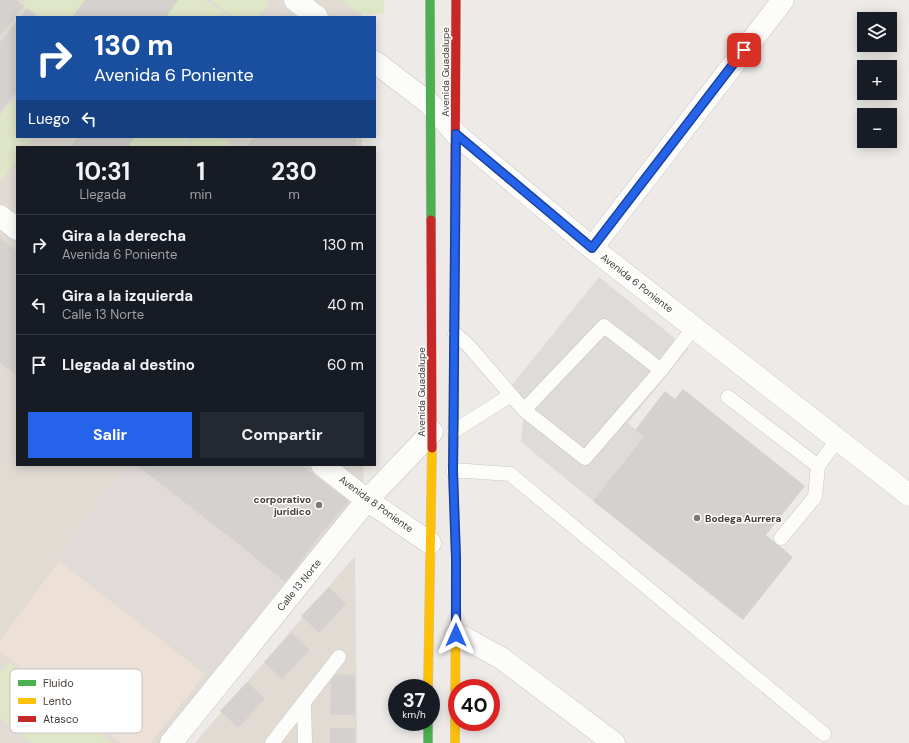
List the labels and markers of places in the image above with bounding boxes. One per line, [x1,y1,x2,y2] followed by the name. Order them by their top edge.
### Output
[727,33,761,67] pin
[254,493,311,518] place label: corporativo jurídico
[314,500,324,510] marker: corporativo jurídico
[705,512,781,525] place label: Bodega Aurrera
[692,513,702,523] marker: Bodega Aurrera

